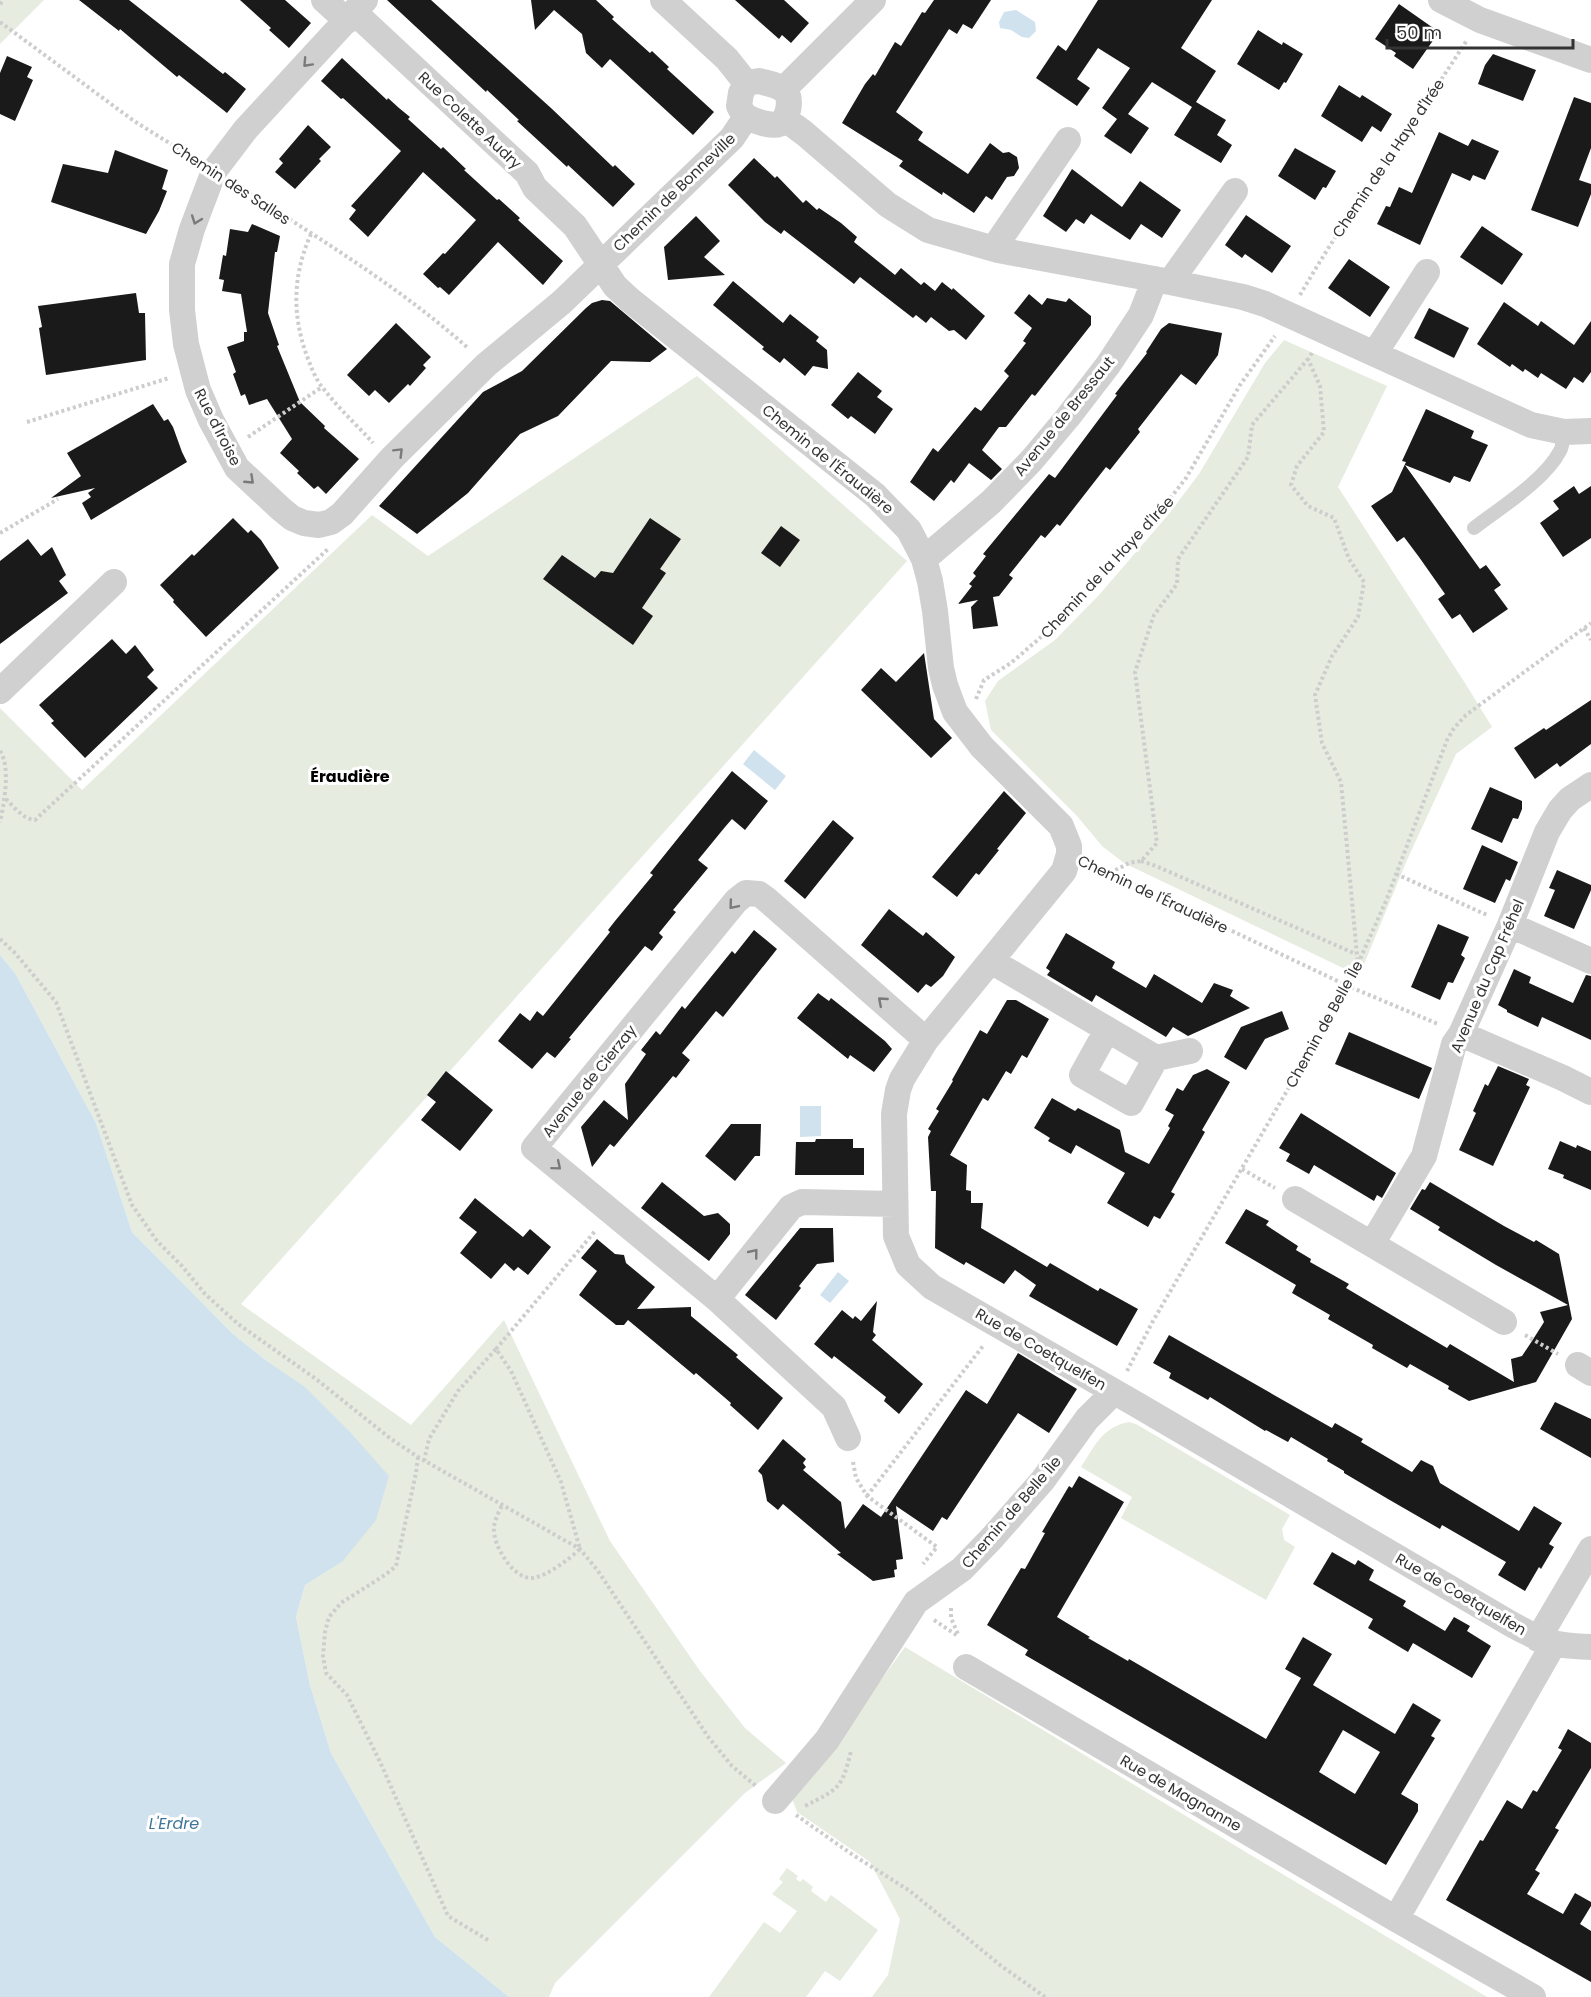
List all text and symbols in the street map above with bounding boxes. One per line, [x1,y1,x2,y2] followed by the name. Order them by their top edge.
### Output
[1387,12,1573,50] scale bar
[1396,20,1442,45] text: 50 m
[303,57,314,67] one-way arrow
[414,67,527,174] street label: Rue Colette Audry
[1327,75,1449,241] street label: Chemin de la Haye d'Irée
[608,128,740,256] street label: Chemin de Bonneville
[167,137,295,229] street label: Chemin des Salles
[190,214,203,225] one-way arrow
[1009,352,1119,480] street label: Avenue de Bressaut
[190,385,246,469] street label: Rue d'Iroise
[758,399,898,519] street label: Chemin de l'Éraudière
[392,448,403,459] one-way arrow
[243,473,254,484] one-way arrow
[1035,491,1179,643] street label: Chemin de la Haye d'Irée
[310,765,390,788] district label: Éraudière
[1074,850,1232,938] street label: Chemin de l'Éraudière
[1445,896,1529,1056] street label: Avenue du Cap Fréhel
[729,898,740,909] one-way arrow
[1280,957,1368,1091] street label: Chemin de Belle Île
[878,997,889,1008] one-way arrow
[537,1020,641,1142] street label: Avenue de Cierzay
[550,1159,561,1170] one-way arrow
[747,1249,758,1260] one-way arrow
[972,1303,1110,1395] street label: Rue de Coetquelfen
[956,1451,1066,1573] street label: Chemin de Belle Île
[1392,1548,1530,1640] street label: Rue de Coetquelfen
[1116,1750,1246,1836] street label: Rue de Magnanne
[149,1812,199,1835] water label: L'Erdre

